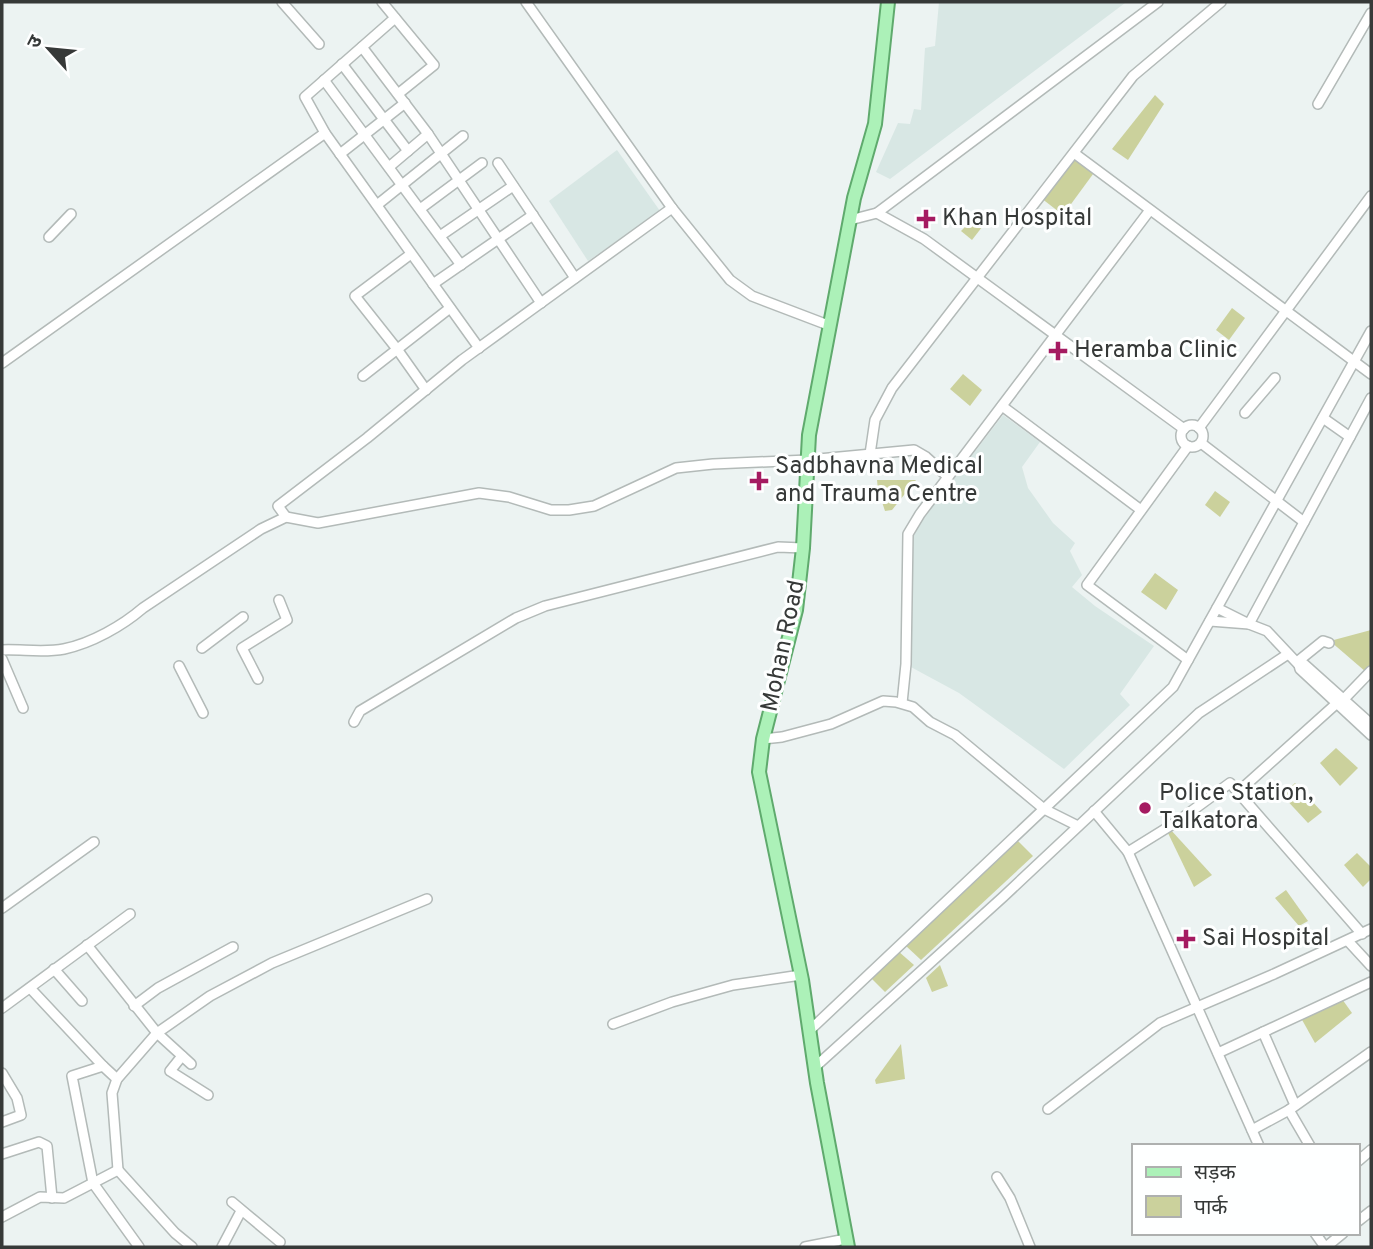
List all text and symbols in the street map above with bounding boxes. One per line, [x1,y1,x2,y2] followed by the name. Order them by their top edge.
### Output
[14,14,84,84] north arrow
[22,31,49,53] text: उ
[942,204,1092,234] place label: Khan Hospital
[916,209,936,229] marker: Khan Hospital
[1074,336,1238,366] place label: Heramba Clinic
[1048,341,1068,361] marker: Heramba Clinic
[775,452,983,510] place label: Sadbhavna Medical and Trauma Centre
[749,471,769,491] marker: Sadbhavna Medical and Trauma Centre
[755,577,813,715] street label: Mohan Road
[1159,779,1313,837] place label: Police Station, Talkatora
[1137,800,1153,816] marker: Police Station, Talkatora
[1202,924,1329,954] place label: Sai Hospital
[1176,929,1196,949] marker: Sai Hospital
[1132,1144,1359,1235] legend
[1194,1160,1236,1187] text: सड़क
[1194,1195,1228,1222] text: पार्क

